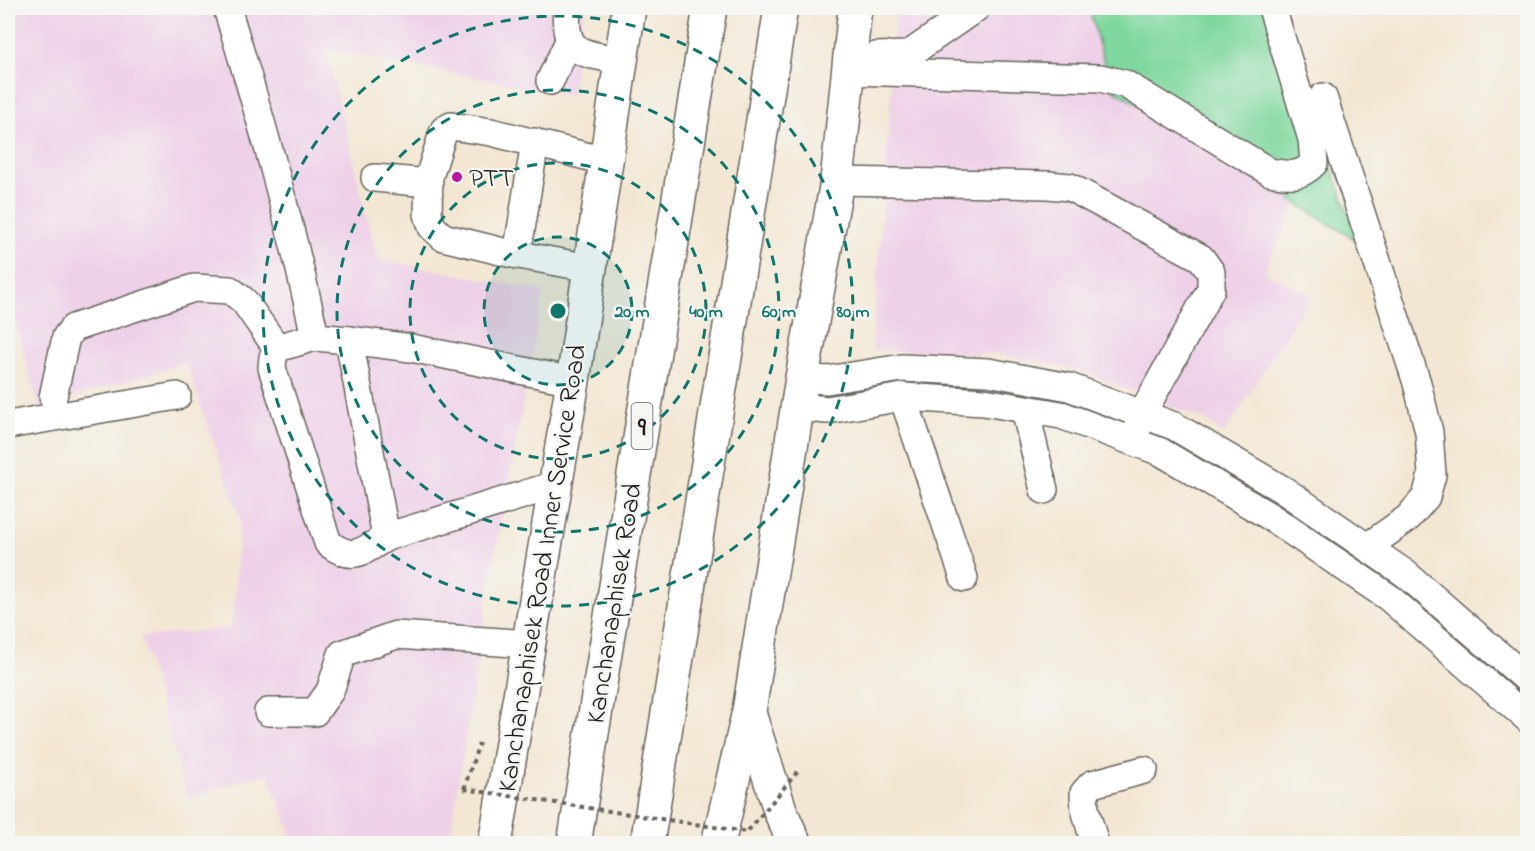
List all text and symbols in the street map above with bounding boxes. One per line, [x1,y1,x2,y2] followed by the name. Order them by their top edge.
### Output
[469,160,514,199] place label: PTT
[450,170,464,184] marker: PTT
[613,300,650,326] text: 20 m
[689,300,723,326] text: 40 m
[762,300,796,326] text: 60 m
[836,300,870,326] text: 80 m
[548,301,568,321] centre of rings
[489,342,598,795] street label: Kanchanaphisek Road Inner Service Road
[632,403,652,449] road number: 9
[577,480,654,726] street label: Kanchanaphisek Road

